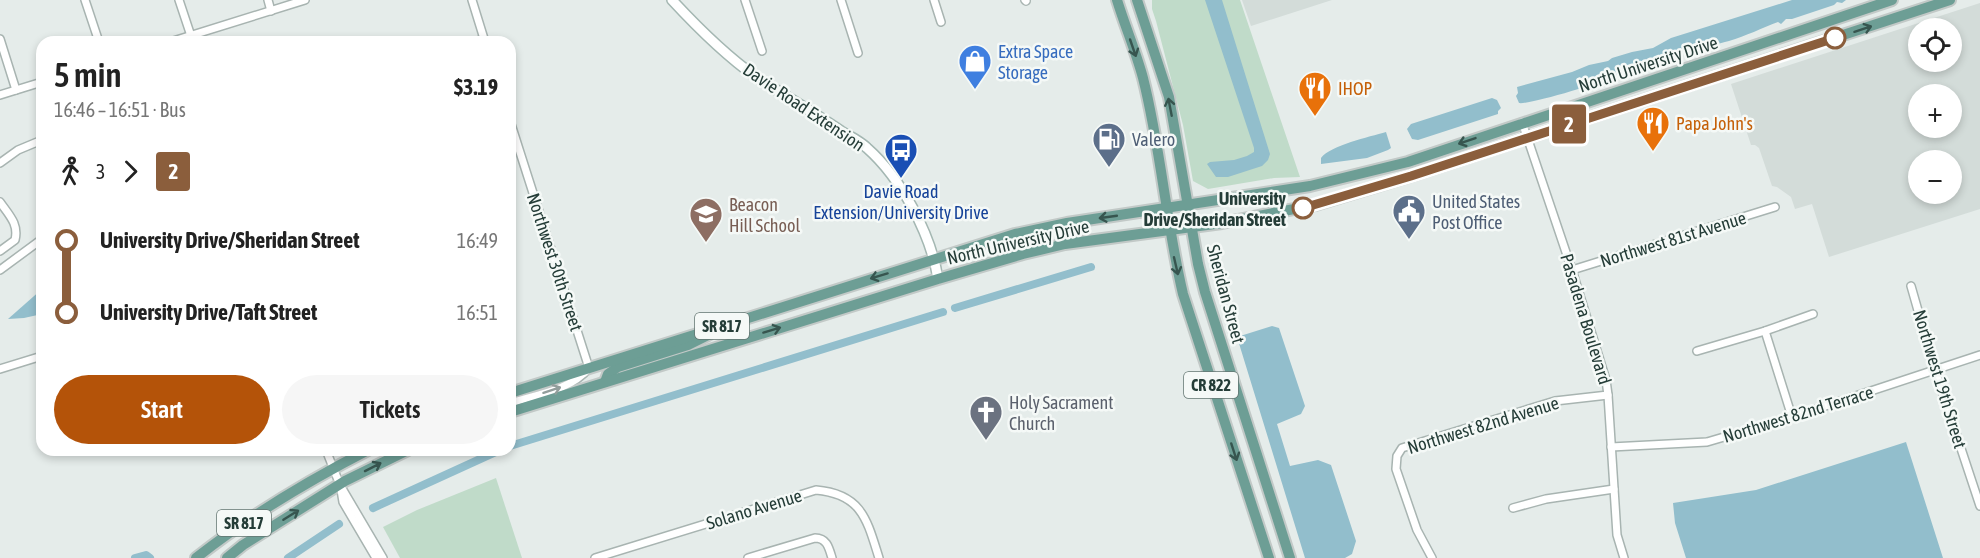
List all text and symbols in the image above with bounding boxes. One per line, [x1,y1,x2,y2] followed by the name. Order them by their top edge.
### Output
[1908,18,1962,204] map controls
[1908,18,1962,72] button: locate
[1853,22,1872,33] one-way arrow
[1824,27,1846,49] unlabelled marker
[1576,32,1720,96] street label: North University Drive
[1128,38,1139,57] one-way arrow
[998,41,1073,83] place label: Extra Space Storage
[957,43,993,90] shop icon: Extra Space Storage
[54,56,121,94] text: 5 min
[739,59,869,155] street label: Davie Road Extension
[1297,70,1333,117] restaurant icon: IHOP
[454,74,498,100] text: $3.19
[1338,78,1373,99] place label: IHOP
[1908,84,1962,138] button: +
[1165,97,1176,117] one-way arrow
[54,98,186,121] text: 16:46 – 16:51 · Bus
[1550,104,1588,144] line badge: 2
[1635,105,1671,152] restaurant icon: Papa John's
[1564,112,1574,136] text: 2
[1676,113,1753,134] place label: Papa John's
[1091,121,1127,168] fuel station icon: Valero
[1132,129,1175,150] place label: Valero
[883,132,919,179] bus stop icon: Davie Road Extension/University Drive
[1458,137,1477,148] one-way arrow
[1908,150,1962,204] button: −
[54,155,87,188] icon: walk
[114,155,147,188] icon: forward
[168,159,178,183] text: 2
[96,160,105,183] text: 3
[813,181,989,223] place label: Davie Road Extension/University Drive
[1143,188,1287,230] place label: University Drive/Sheridan Street
[523,190,587,334] street label: Northwest 30th Street
[1432,191,1520,233] place label: United States Post Office
[1391,193,1427,240] public building icon: United States Post Office
[729,194,800,236] place label: Beacon Hill School
[688,196,724,243] school or university icon: Beacon Hill School
[1292,197,1314,219] marker: University Drive/Sheridan Street
[1597,207,1749,271] street label: Northwest 81st Avenue
[1099,212,1119,223] one-way arrow
[945,215,1091,269] street label: North University Drive
[100,227,359,253] text: University Drive/Sheridan Street
[457,229,498,252] text: 16:49
[1203,242,1249,346] street label: Sheridan Street
[1556,251,1616,387] street label: Pasadena Boulevard
[1171,256,1182,276] one-way arrow
[870,271,889,282] one-way arrow
[100,299,317,325] text: University Drive/Taft Street
[457,301,498,324] text: 16:51
[1909,307,1971,451] street label: Northwest 19th Street
[695,313,749,339] road number: SR 817
[762,324,781,335] one-way arrow
[1184,372,1238,398] road number: CR 822
[54,375,270,444] button: Start
[282,375,498,444] button: Tickets
[1720,381,1876,447] street label: Northwest 82nd Terrace
[542,383,561,394] one-way arrow
[1009,392,1113,434] place label: Holy Sacrament Church
[1405,392,1561,458] street label: Northwest 82nd Avenue
[968,394,1004,441] church icon: Holy Sacrament Church
[1229,442,1240,461] one-way arrow
[364,460,382,472] one-way arrow
[704,485,804,533] street label: Solano Avenue
[283,509,299,521] one-way arrow
[217,510,271,536] road number: SR 817

